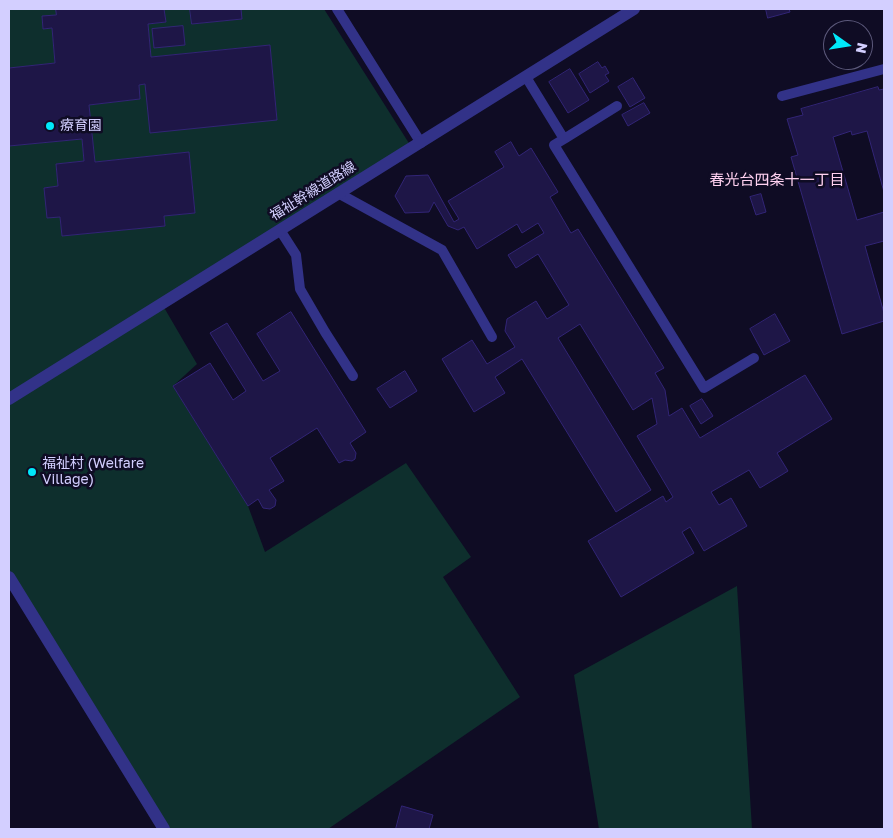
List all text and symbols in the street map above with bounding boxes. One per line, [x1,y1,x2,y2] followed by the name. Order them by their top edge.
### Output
[823,20,873,70] north arrow
[853,41,872,55] text: N
[60,118,102,134] place label: 療育園
[44,120,56,132] marker: 療育園
[267,158,359,224] street label: 福祉幹線道路線
[710,171,844,189] district label: 春光台四条十一丁目
[42,456,144,488] place label: 福祉村 (Welfare Village)
[26,466,38,478] marker: 福祉村 (Welfare Village)

